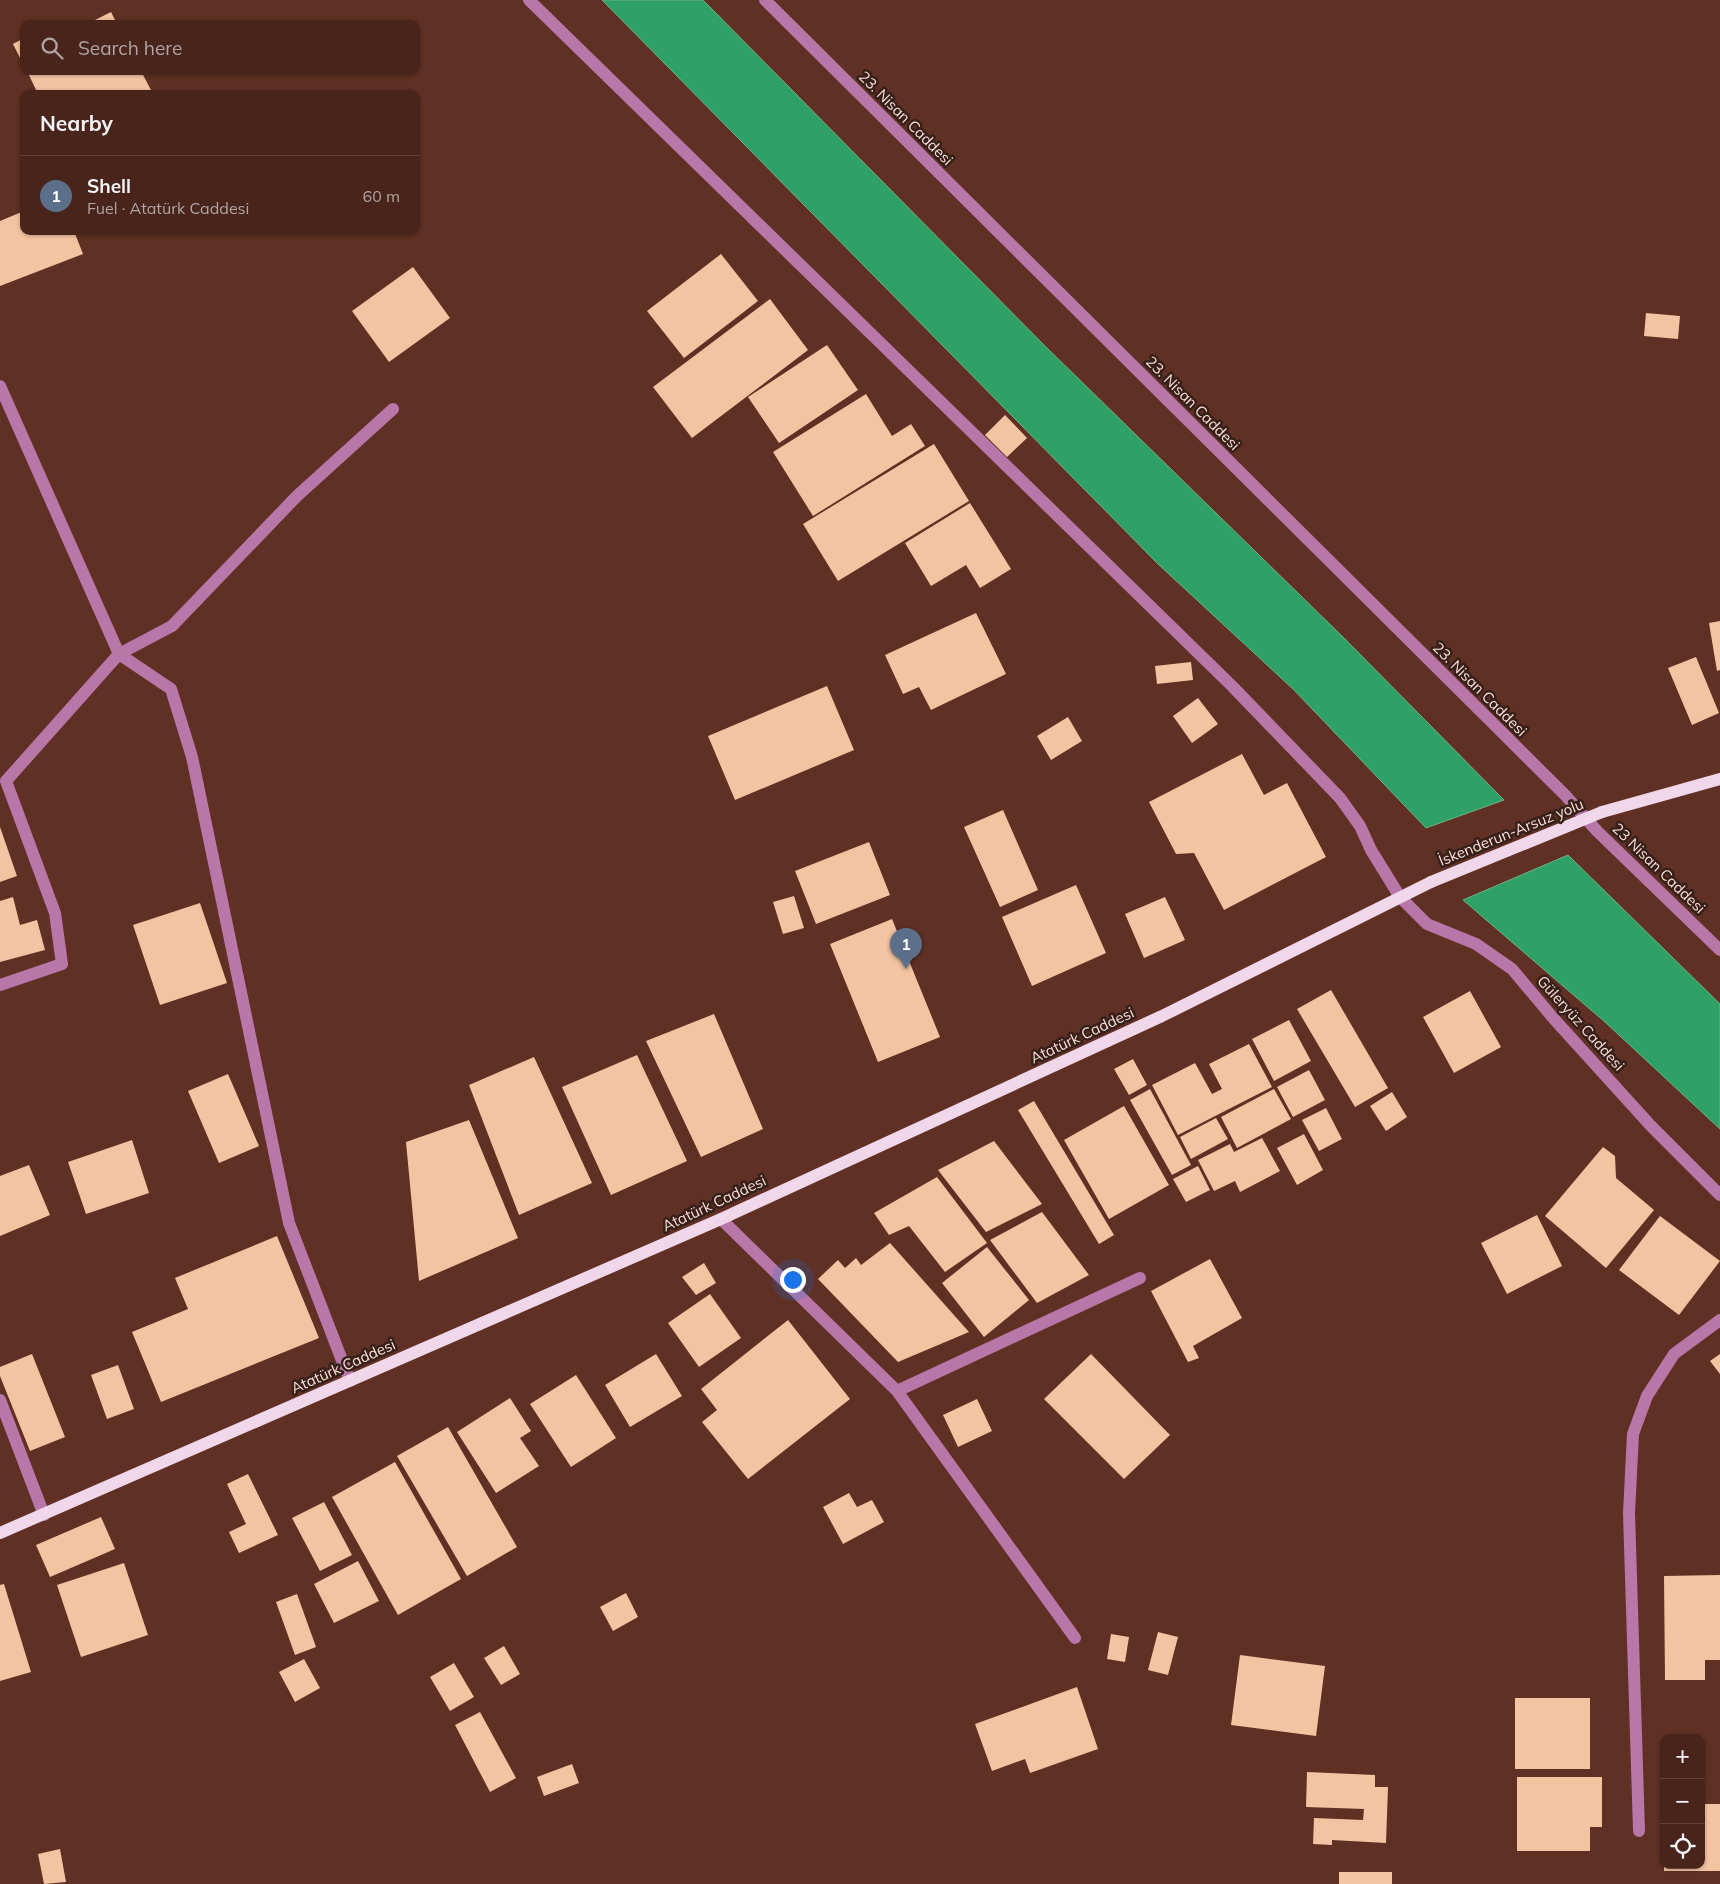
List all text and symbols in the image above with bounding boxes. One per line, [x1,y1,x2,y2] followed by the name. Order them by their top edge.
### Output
[20,20,420,75] search box
[38,34,66,62] icon: search
[78,36,182,60] text: Search here
[855,67,957,169] street label: 23. Nisan Caddesi
[40,110,113,136] text: Nearby
[87,174,131,198] text: Shell
[51,186,61,206] text: 1
[363,186,400,206] text: 60 m
[87,198,249,218] text: Fuel · Atatürk Caddesi
[1142,352,1244,454] street label: 23. Nisan Caddesi
[1429,638,1531,740] street label: 23. Nisan Caddesi
[1436,794,1586,870] street label: İskenderun-Arsuz yolu
[1609,819,1709,917] street label: 23 Nisan Caddesi
[890,928,922,969] pin: 1
[1533,971,1629,1075] street label: Güleryüz Caddesi
[1027,1003,1137,1067] street label: Atatürk Caddesi
[659,1171,769,1235] street label: Atatürk Caddesi
[780,1267,806,1293] your location
[288,1334,398,1398] street label: Atatürk Caddesi
[1660,1734,1705,1869] map controls
[1660,1734,1705,1779] button: +
[1660,1779,1705,1824] button: −
[1660,1824,1705,1869] button: locate

